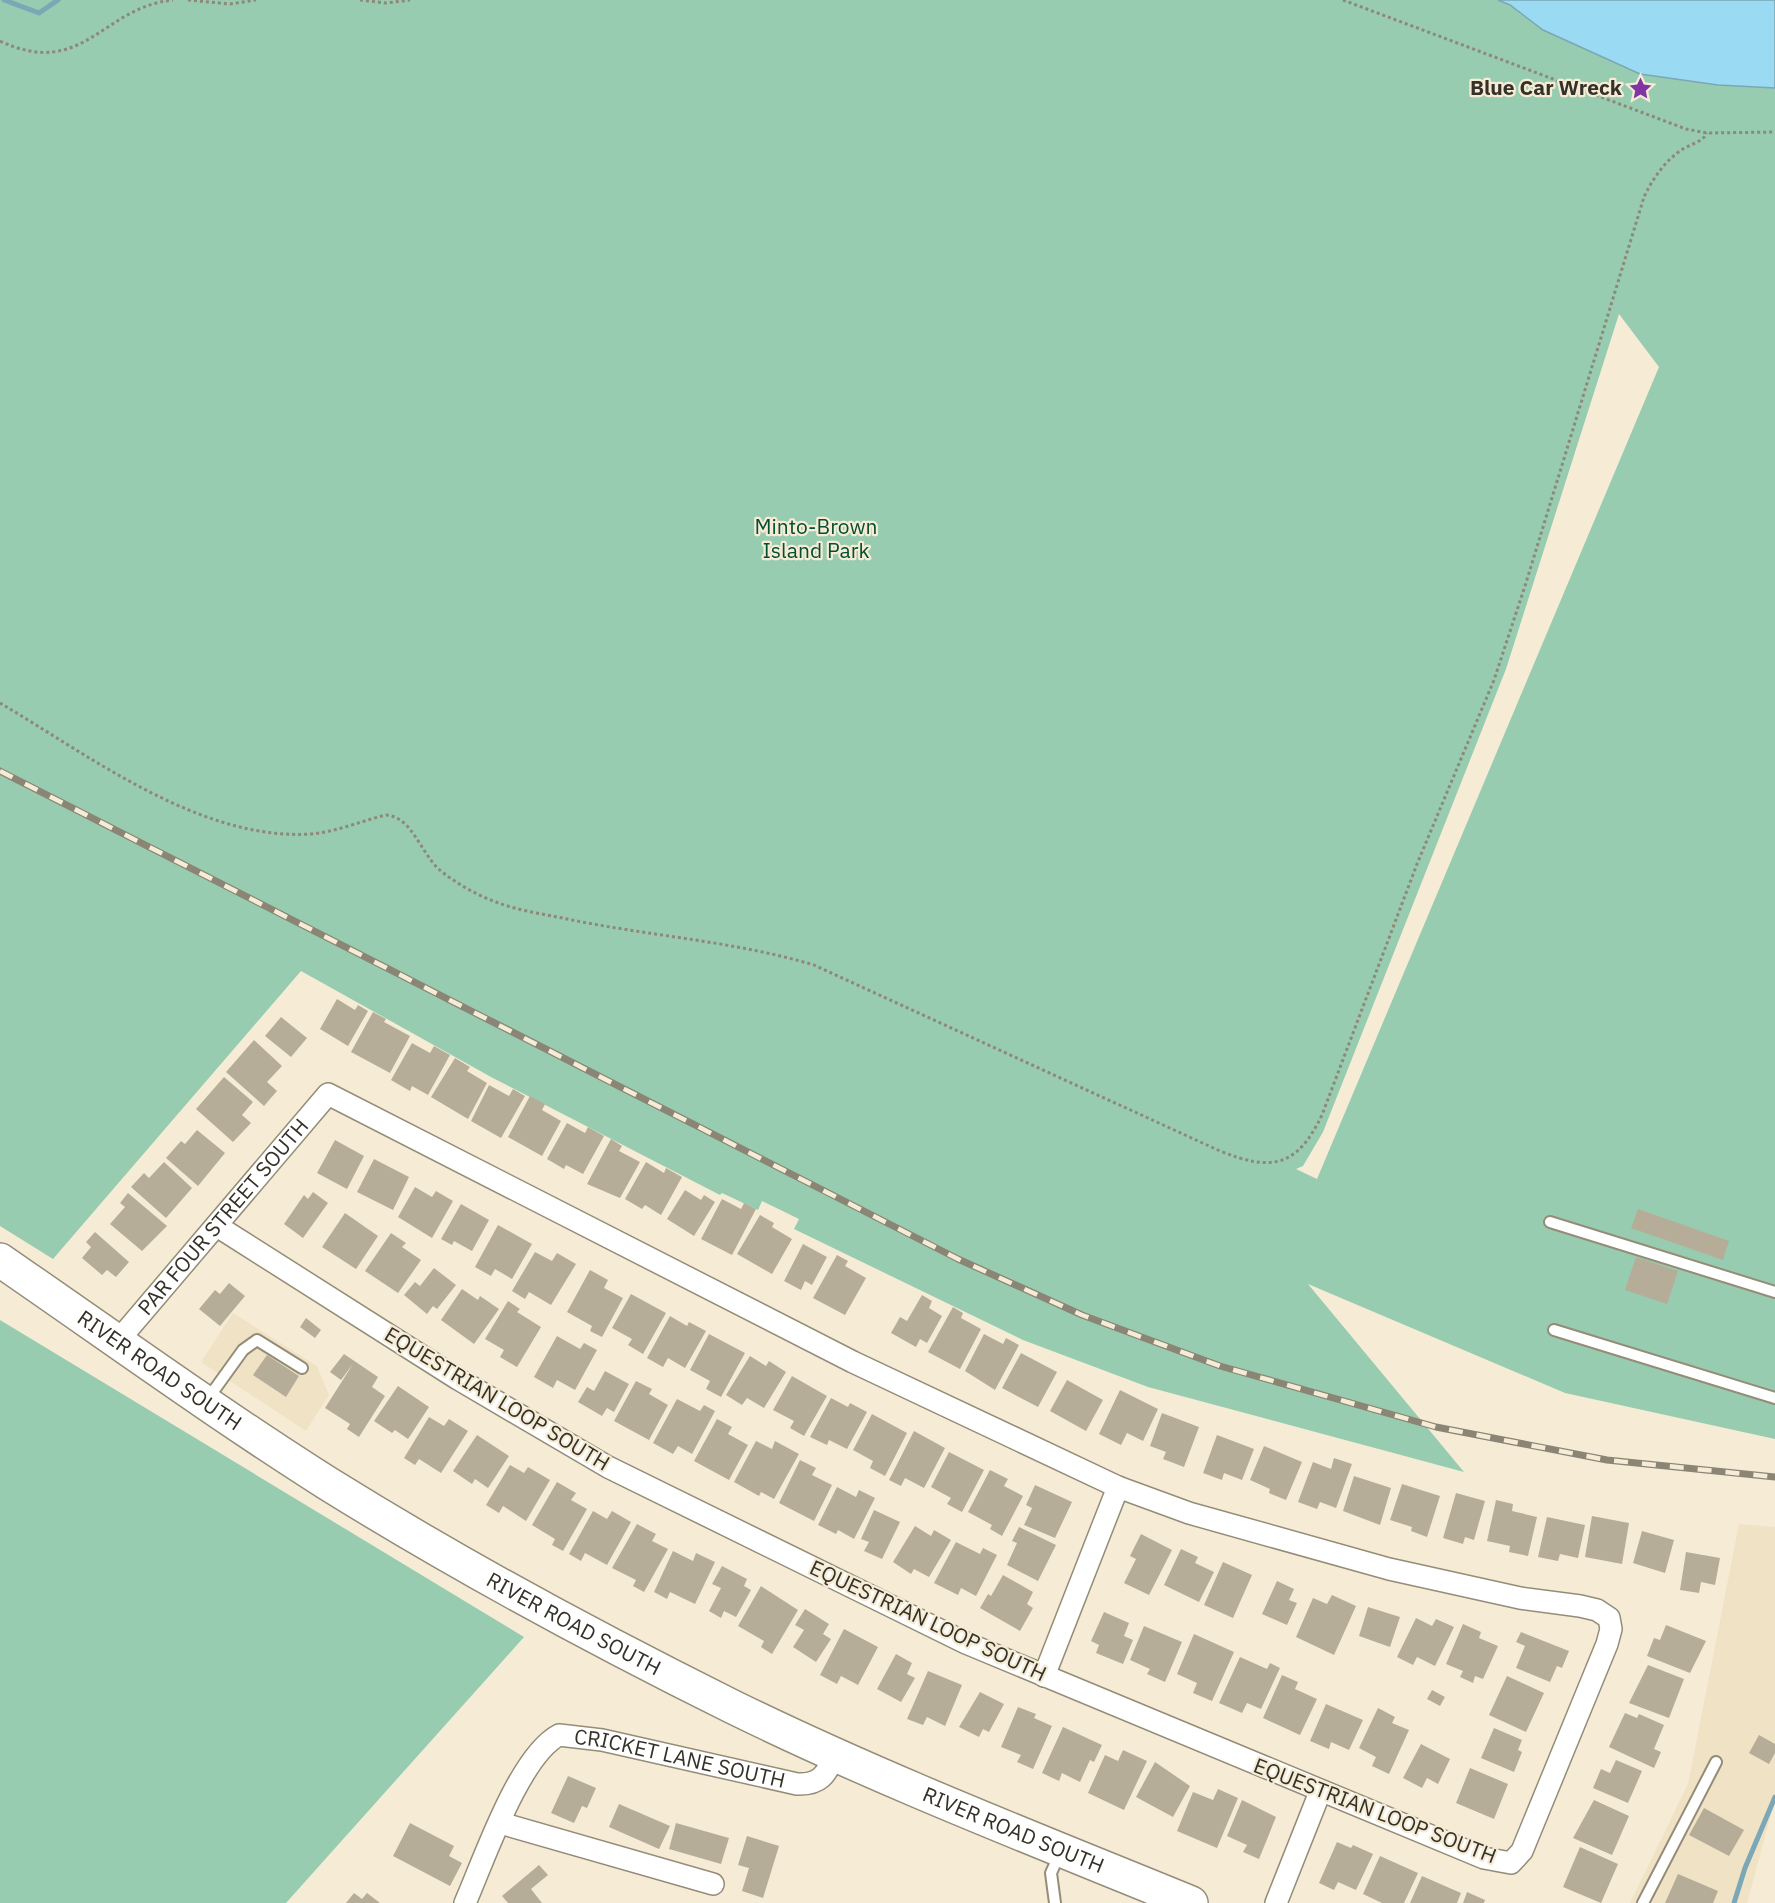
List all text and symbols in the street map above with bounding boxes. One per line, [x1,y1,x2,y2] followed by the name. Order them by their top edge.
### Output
[1470,73,1623,101] place label: Blue Car Wreck
[1627,75,1653,101] place icon: Blue Car Wreck
[755,512,877,564] park label: Minto-Brown Island Park
[131,1112,314,1321] street label: PAR FOUR STREET SOUTH
[72,1303,248,1436] street label: RIVER ROAD SOUTH
[380,1320,615,1477] street label: EQUESTRIAN LOOP SOUTH
[806,1553,1051,1687] street label: EQUESTRIAN LOOP SOUTH
[482,1565,666,1681] street label: RIVER ROAD SOUTH
[573,1722,788,1794] street label: CRICKET LANE SOUTH
[1250,1751,1501,1869] street label: EQUESTRIAN LOOP SOUTH
[919,1780,1109,1879] street label: RIVER ROAD SOUTH

